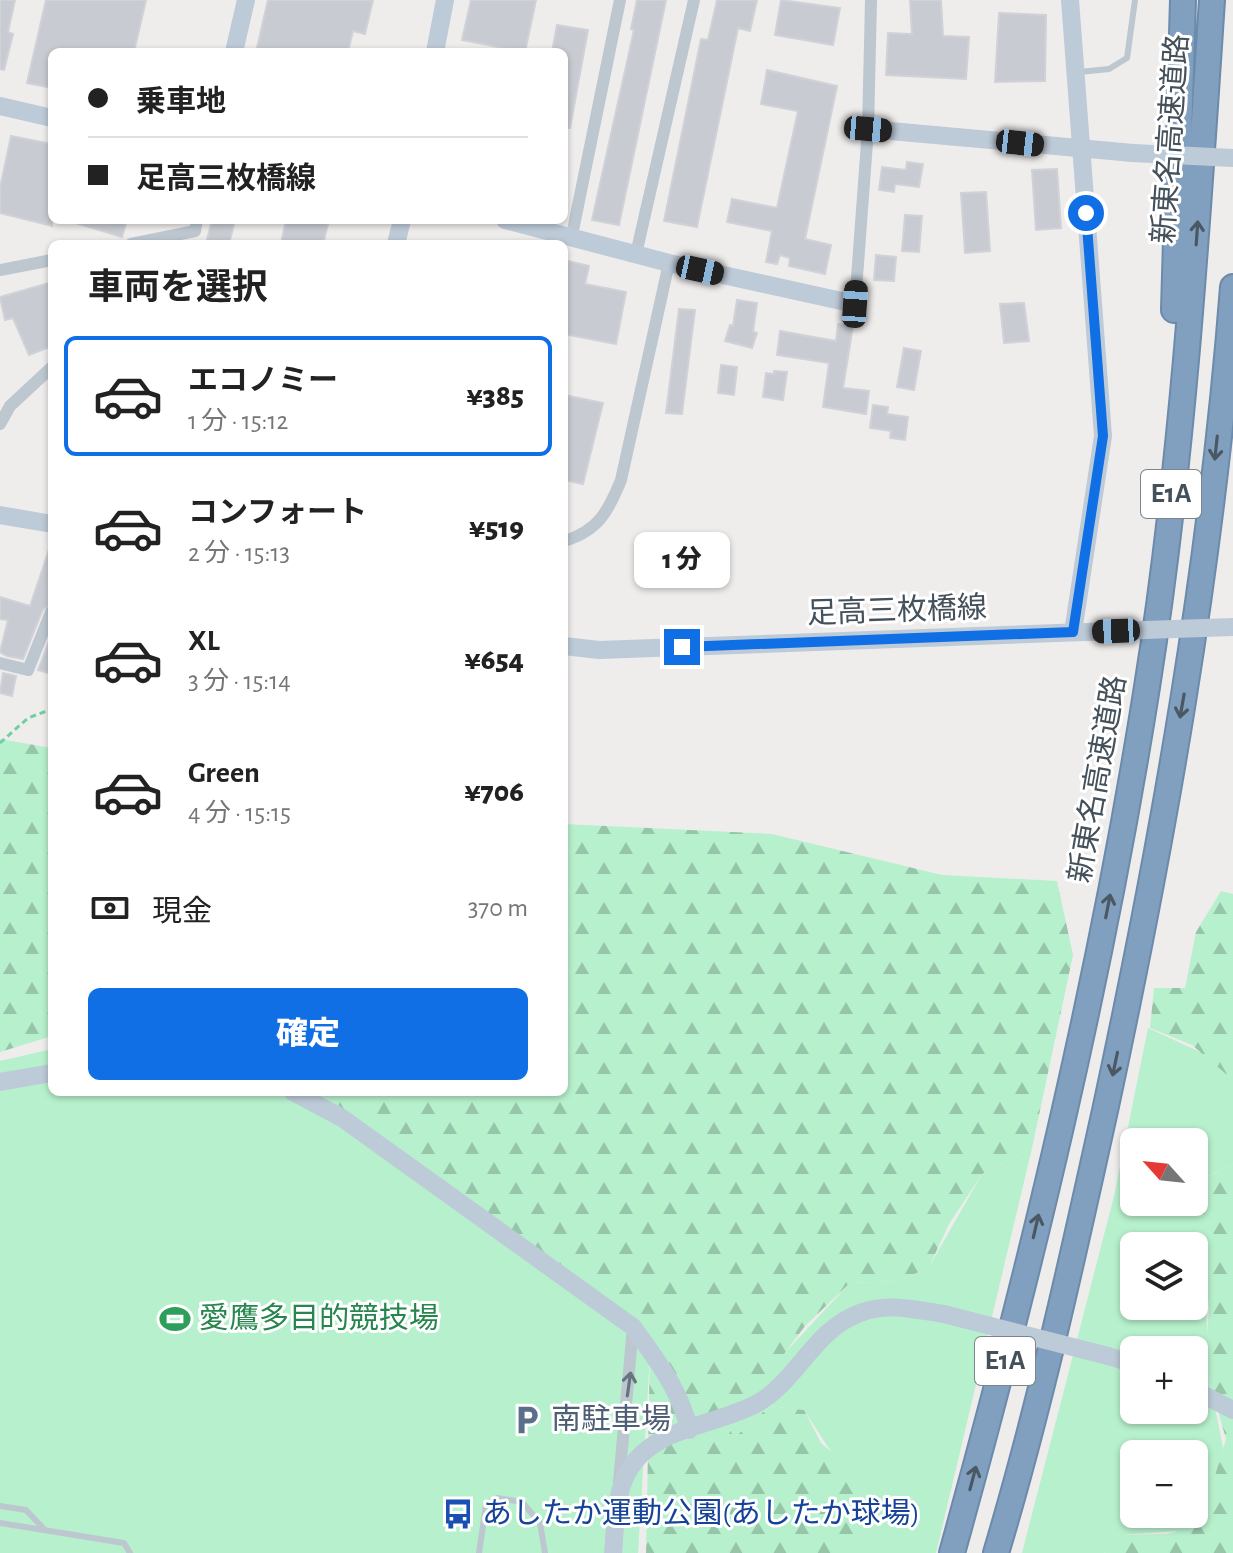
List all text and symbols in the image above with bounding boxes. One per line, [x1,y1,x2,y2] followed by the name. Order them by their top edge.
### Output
[1147,33,1193,245] street label: 新東名高速道路
[136,87,226,117] text: 乗車地
[843,115,893,143] car
[995,129,1045,157] car
[136,164,316,194] text: 足高三枚橋線
[1068,195,1104,231] route start
[1190,220,1205,247] one-way arrow
[674,253,726,287] car
[88,270,268,306] text: 車両を選択
[841,279,869,329] car
[92,360,164,432] icon: car
[188,366,338,396] text: エコノミー
[466,381,524,411] text: ¥385
[188,408,288,434] text: 1 分 · 15:12
[1209,434,1224,461] one-way arrow
[1141,470,1201,518] road number: E1A
[92,492,164,564] icon: car
[188,498,367,528] text: コンフォート
[469,513,524,543] text: ¥519
[634,531,730,587] callout: 1 分
[188,540,290,566] text: 2 分 · 15:13
[662,547,702,573] text: 1 分
[806,591,987,629] street label: 足高三枚橋線
[1092,618,1140,644] car
[92,624,164,696] icon: car
[188,626,220,656] text: XL
[664,629,700,665] route end
[464,645,524,675] text: ¥654
[188,668,291,694] text: 3 分 · 15:14
[1063,673,1131,885] street label: 新東名高速道路
[1174,693,1189,718] one-way arrow
[92,756,164,828] icon: car
[188,758,260,788] text: Green
[464,777,524,807] text: ¥706
[188,800,291,826] text: 4 分 · 15:15
[88,886,132,930] icon: cash
[1101,894,1116,920] one-way arrow
[468,895,528,921] text: 370 m
[152,897,212,927] text: 現金
[88,988,528,1080] button: 確定
[1107,1051,1122,1076] one-way arrow
[1120,1128,1208,1216] north arrow
[1120,1128,1208,1528] map controls
[1030,1213,1045,1239] one-way arrow
[1120,1232,1208,1320] button: layers
[158,1302,192,1336] sports icon: 愛鷹多目的競技場
[199,1302,439,1334] place label: 愛鷹多目的競技場
[1120,1336,1208,1424] button: +
[975,1337,1035,1385] road number: E1A
[622,1372,637,1397] one-way arrow
[510,1403,544,1437] parking icon: 南駐車場
[551,1403,671,1435] place label: 南駐車場
[1120,1440,1208,1528] button: −
[966,1465,981,1491] one-way arrow
[441,1497,475,1531] bus stop icon: あしたか運動公園(あしたか球場)
[482,1497,920,1529] place label: あしたか運動公園(あしたか球場)

